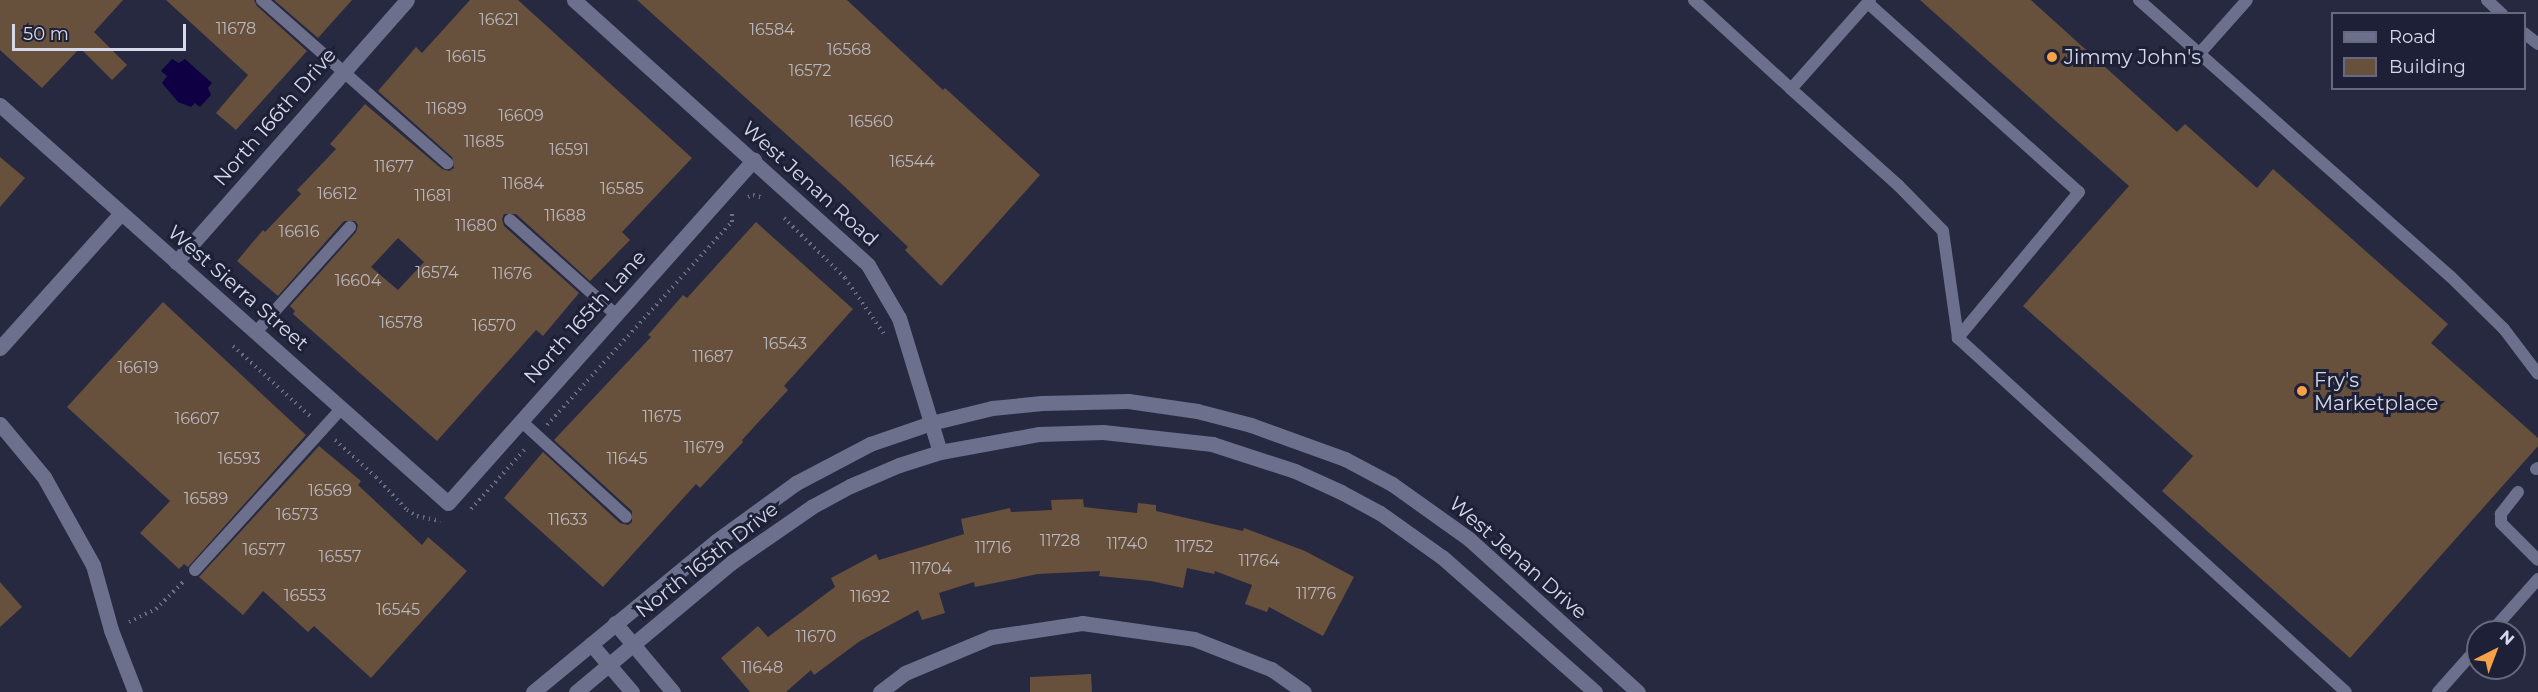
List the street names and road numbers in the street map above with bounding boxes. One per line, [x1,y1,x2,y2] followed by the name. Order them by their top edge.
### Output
[209,43,341,191] street label: North 166th Drive
[737,117,883,251] street label: West Jenan Road
[163,220,313,356] street label: West Sierra Street
[519,246,651,388] street label: North 165th Lane
[1444,492,1592,624] street label: West Jenan Drive
[631,497,783,623] street label: North 165th Drive

